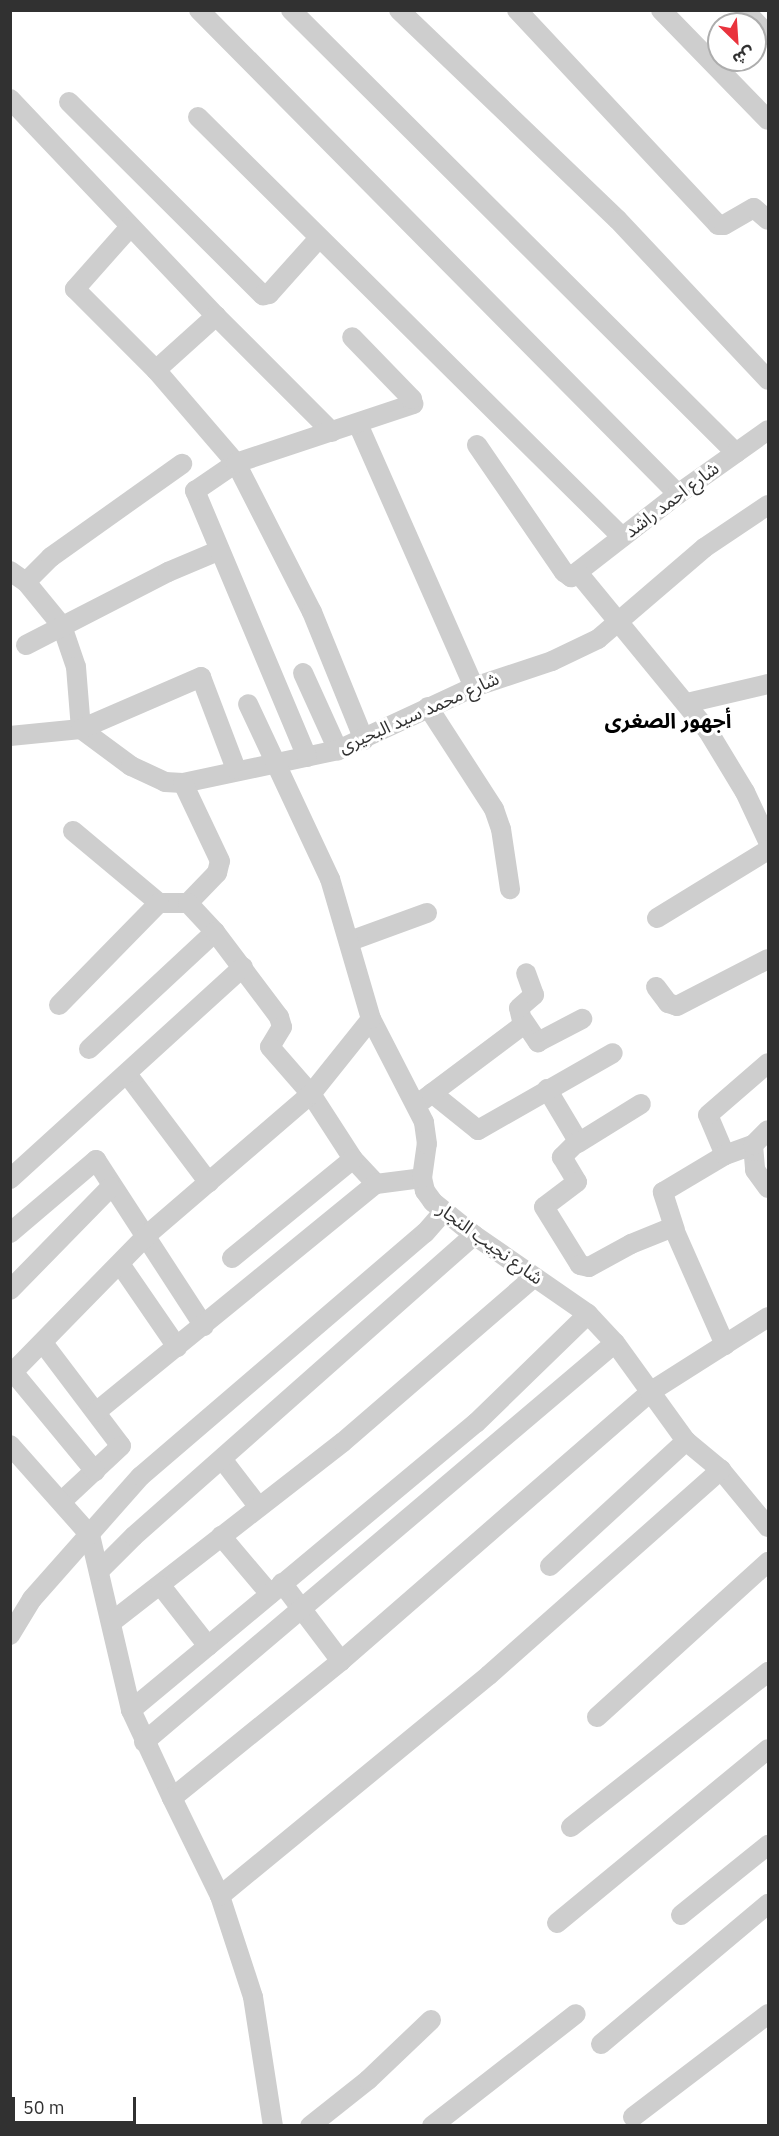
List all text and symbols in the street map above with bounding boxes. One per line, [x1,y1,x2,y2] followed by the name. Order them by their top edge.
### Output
[707,12,767,72] north arrow
[730,43,758,70] text: ش
[621,458,723,542] street label: شارع احمد راشد
[335,668,503,758] street label: شارع محمد سيد البحيرى
[605,707,731,733] district label: أجهور الصغرى
[433,1199,547,1289] street label: شارع نجيب النجار
[15,2085,140,2123] scale bar
[23,2096,65,2119] text: 50 m

